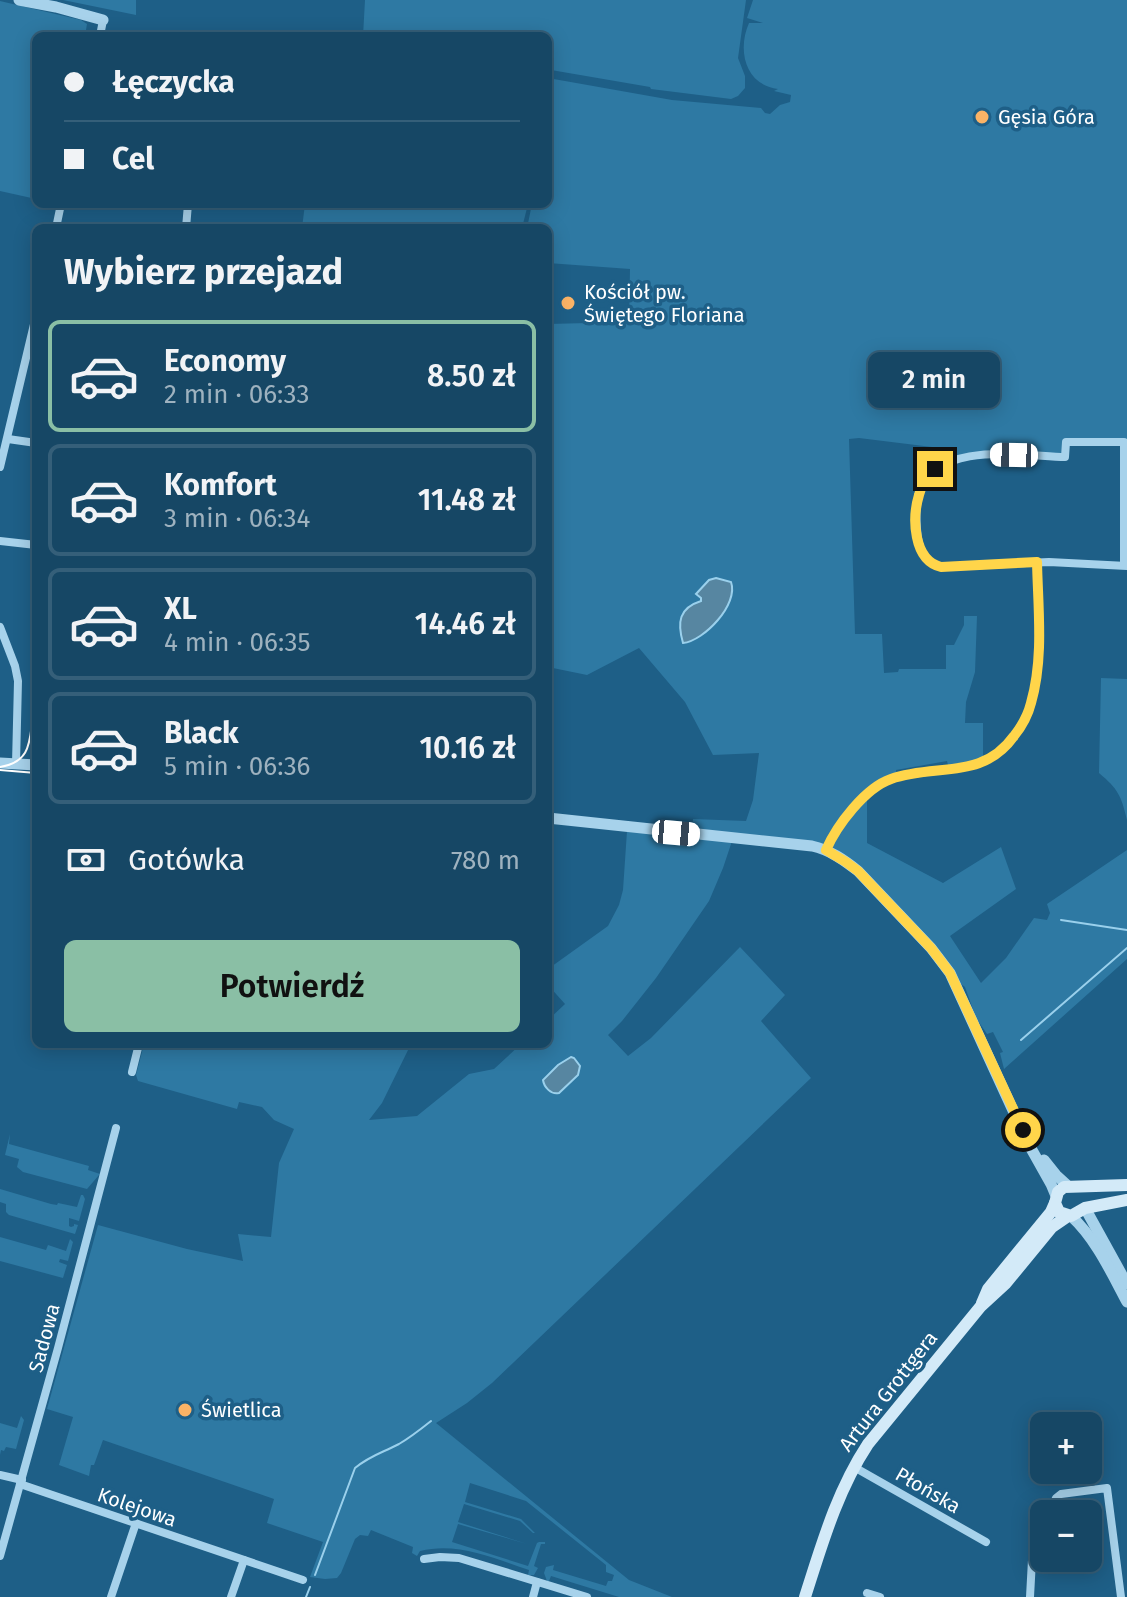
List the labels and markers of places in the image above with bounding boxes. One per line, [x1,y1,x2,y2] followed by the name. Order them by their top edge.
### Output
[998,105,1095,129] place label: Gęsia Góra
[973,108,991,126] marker: Gęsia Góra
[584,280,745,327] place label: Kościół pw. Świętego Floriana
[559,294,577,312] marker: Kościół pw. Świętego Floriana
[201,1398,282,1422] place label: Świetlica
[176,1401,194,1419] marker: Świetlica

